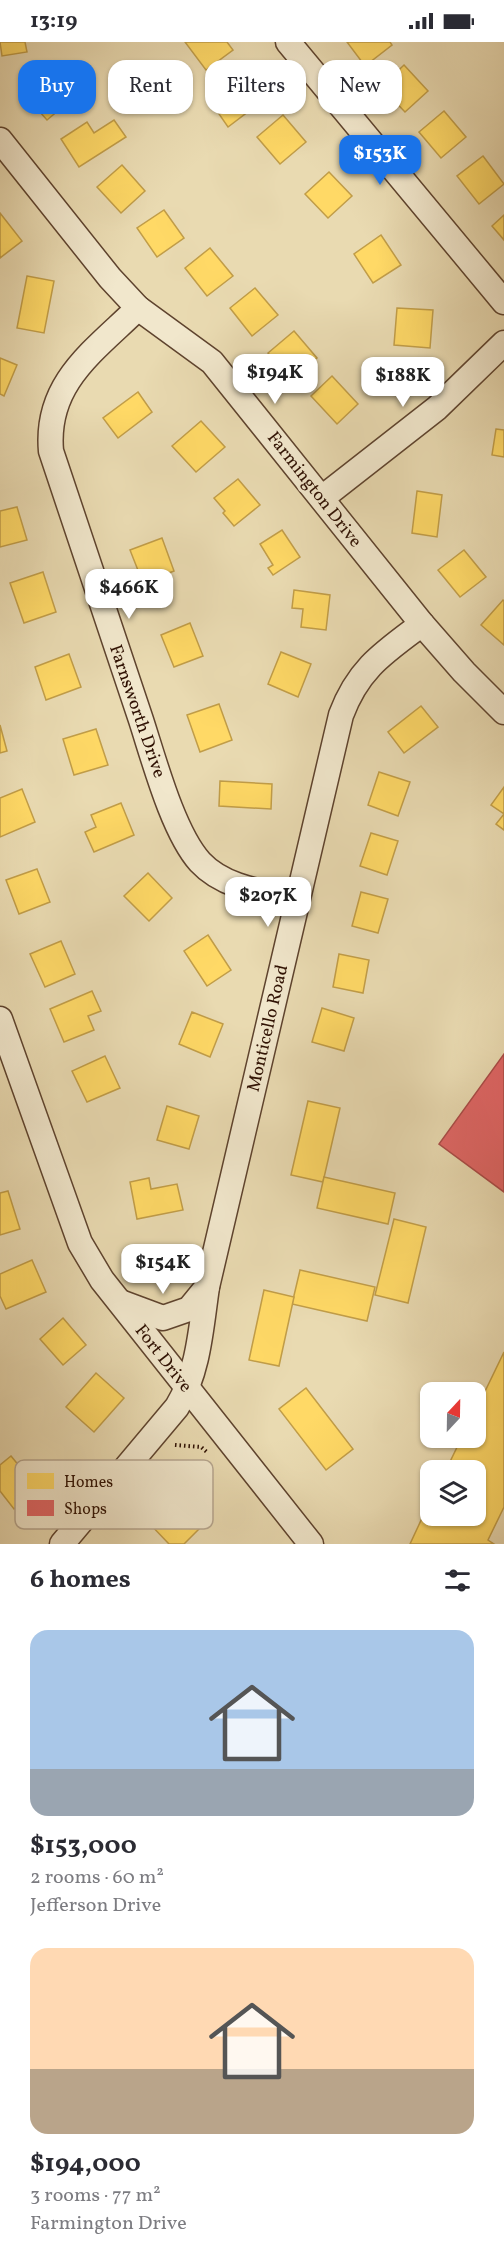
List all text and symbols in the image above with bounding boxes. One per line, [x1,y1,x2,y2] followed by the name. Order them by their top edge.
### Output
[30,6,77,37] text: 13:19
[18,60,96,114] chip: Buy
[108,60,193,114] chip: Rent
[205,60,306,114] chip: Filters
[318,60,402,114] chip: New
[338,135,422,186] pin: $153K
[353,140,407,168] text: $153K
[233,354,317,405] pin: $194K
[361,357,445,408] pin: $188K
[247,359,303,387] text: $194K
[375,362,431,390] text: $188K
[261,427,367,553] street label: Farmington Drive
[87,569,171,620] pin: $466K
[99,574,159,602] text: $466K
[102,642,171,781] street label: Farnsworth Drive
[226,877,310,928] pin: $207K
[239,882,297,910] text: $207K
[242,962,295,1094] street label: Monticello Road
[121,1244,205,1295] pin: $154K
[135,1249,191,1277] text: $154K
[128,1320,197,1398] street label: Fort Drive
[420,1382,486,1448] north arrow
[420,1382,486,1526] map controls
[15,1460,213,1529] legend
[420,1460,486,1526] button: layers
[64,1472,113,1494] text: Homes
[64,1499,107,1521] text: Shops
[30,1562,131,1598] text: 6 homes
[441,1564,474,1597] icon: filters
[198,1669,306,1777] icon: home
[30,1828,137,1864] text: $153,000
[30,1864,164,1892] text: 2 rooms · 60 m²
[30,1892,161,1920] text: Jefferson Drive
[198,1987,306,2095] icon: home
[30,2146,141,2182] text: $194,000
[30,2182,161,2210] text: 3 rooms · 77 m²
[30,2210,187,2238] text: Farmington Drive

